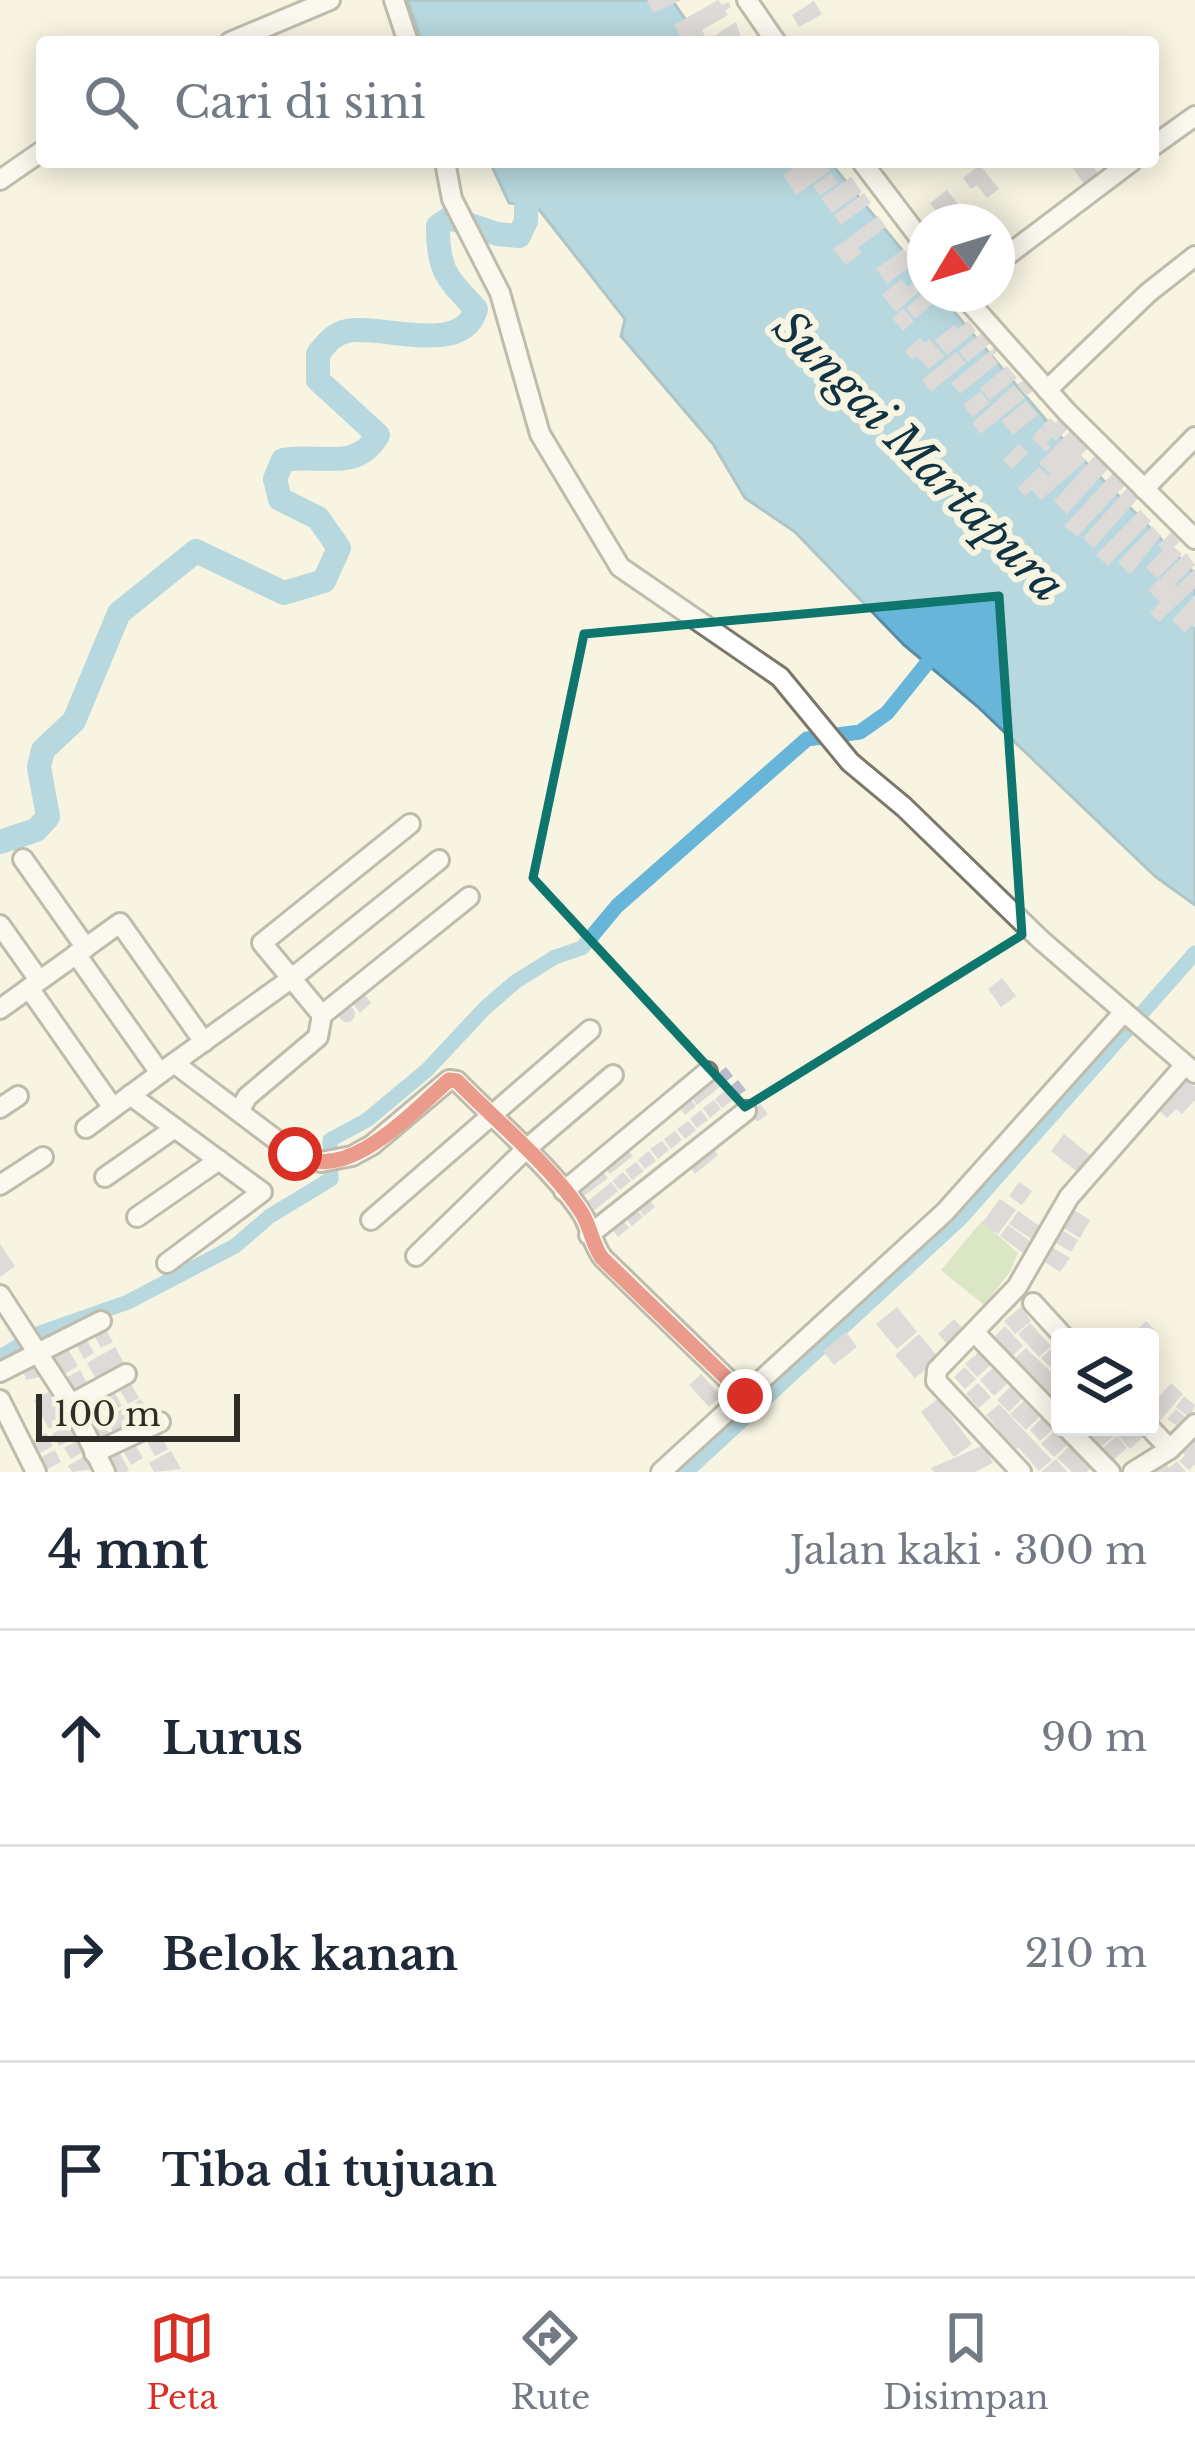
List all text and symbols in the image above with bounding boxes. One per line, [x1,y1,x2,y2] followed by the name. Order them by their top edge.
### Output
[36,36,1159,168] search box
[78,69,144,135] icon: search
[174,74,426,130] text: Cari di sini
[907,204,1015,312] north arrow
[762,299,1076,613] water label: Sungai Martapura
[268,1127,322,1181] route start
[1051,1328,1159,1436] map controls
[1051,1328,1159,1436] button: layers
[718,1369,772,1423] route end
[36,1388,240,1441] scale bar
[54,1394,161,1435] text: 100 m
[48,1519,208,1582] text: 4 mnt
[790,1526,1147,1575] text: Jalan kaki · 300 m
[48,1705,114,1771] icon: ahead
[162,1710,303,1766] text: Lurus
[1041,1713,1147,1762] text: 90 m
[48,1921,114,1987] icon: right
[162,1926,458,1982] text: Belok kanan
[1025,1929,1147,1978] text: 210 m
[48,2137,114,2203] icon: arrive
[162,2142,497,2198] text: Tiba di tujuan
[146,2305,218,2418] tab: Peta
[511,2305,590,2418] tab: Rute
[883,2305,1049,2418] tab: Disimpan

